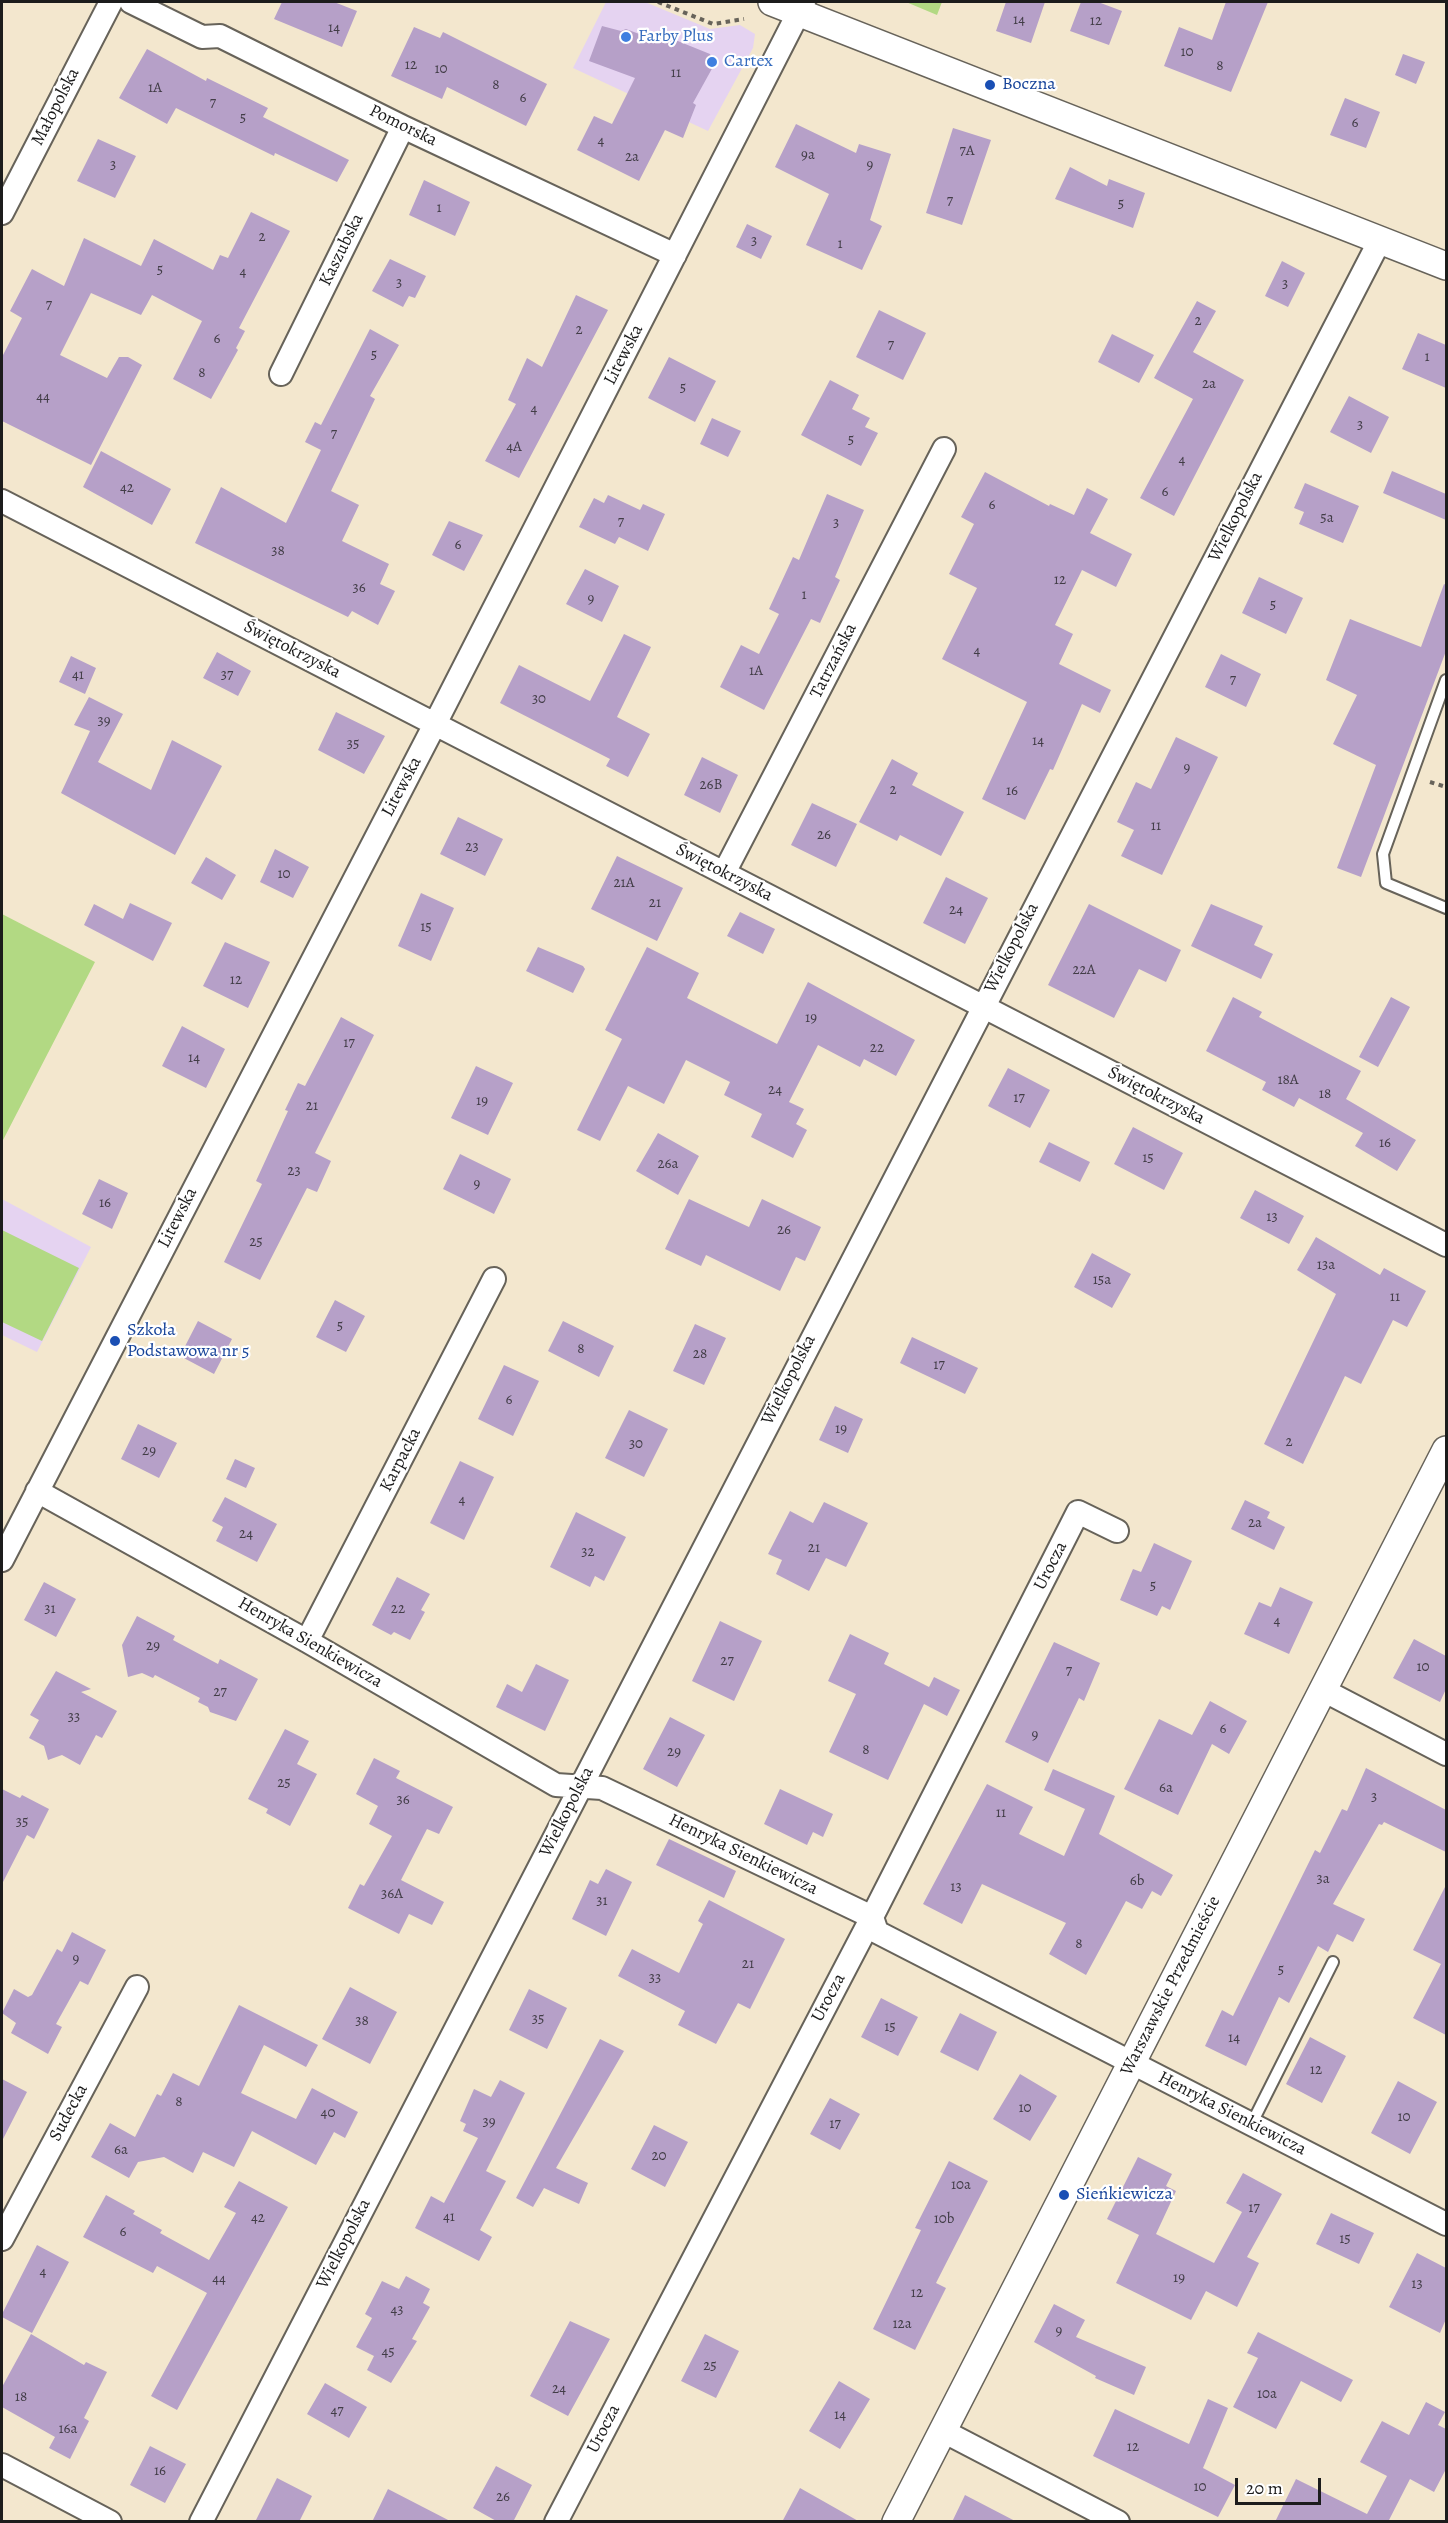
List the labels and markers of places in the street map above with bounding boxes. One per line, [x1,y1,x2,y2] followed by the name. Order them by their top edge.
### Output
[638,26,713,48] place label: Farby Plus
[619,30,633,44] marker: Farby Plus
[724,51,773,73] place label: Cartex
[705,55,719,69] marker: Cartex
[1002,74,1056,96] place label: Boczna
[983,78,997,92] marker: Boczna
[127,1320,249,1362] place label: Szkoła Podstawowa nr 5
[108,1334,122,1348] marker: Szkoła Podstawowa nr 5
[1076,2184,1173,2206] place label: Sieńkiewicza
[1057,2188,1071,2202] marker: Sieńkiewicza

